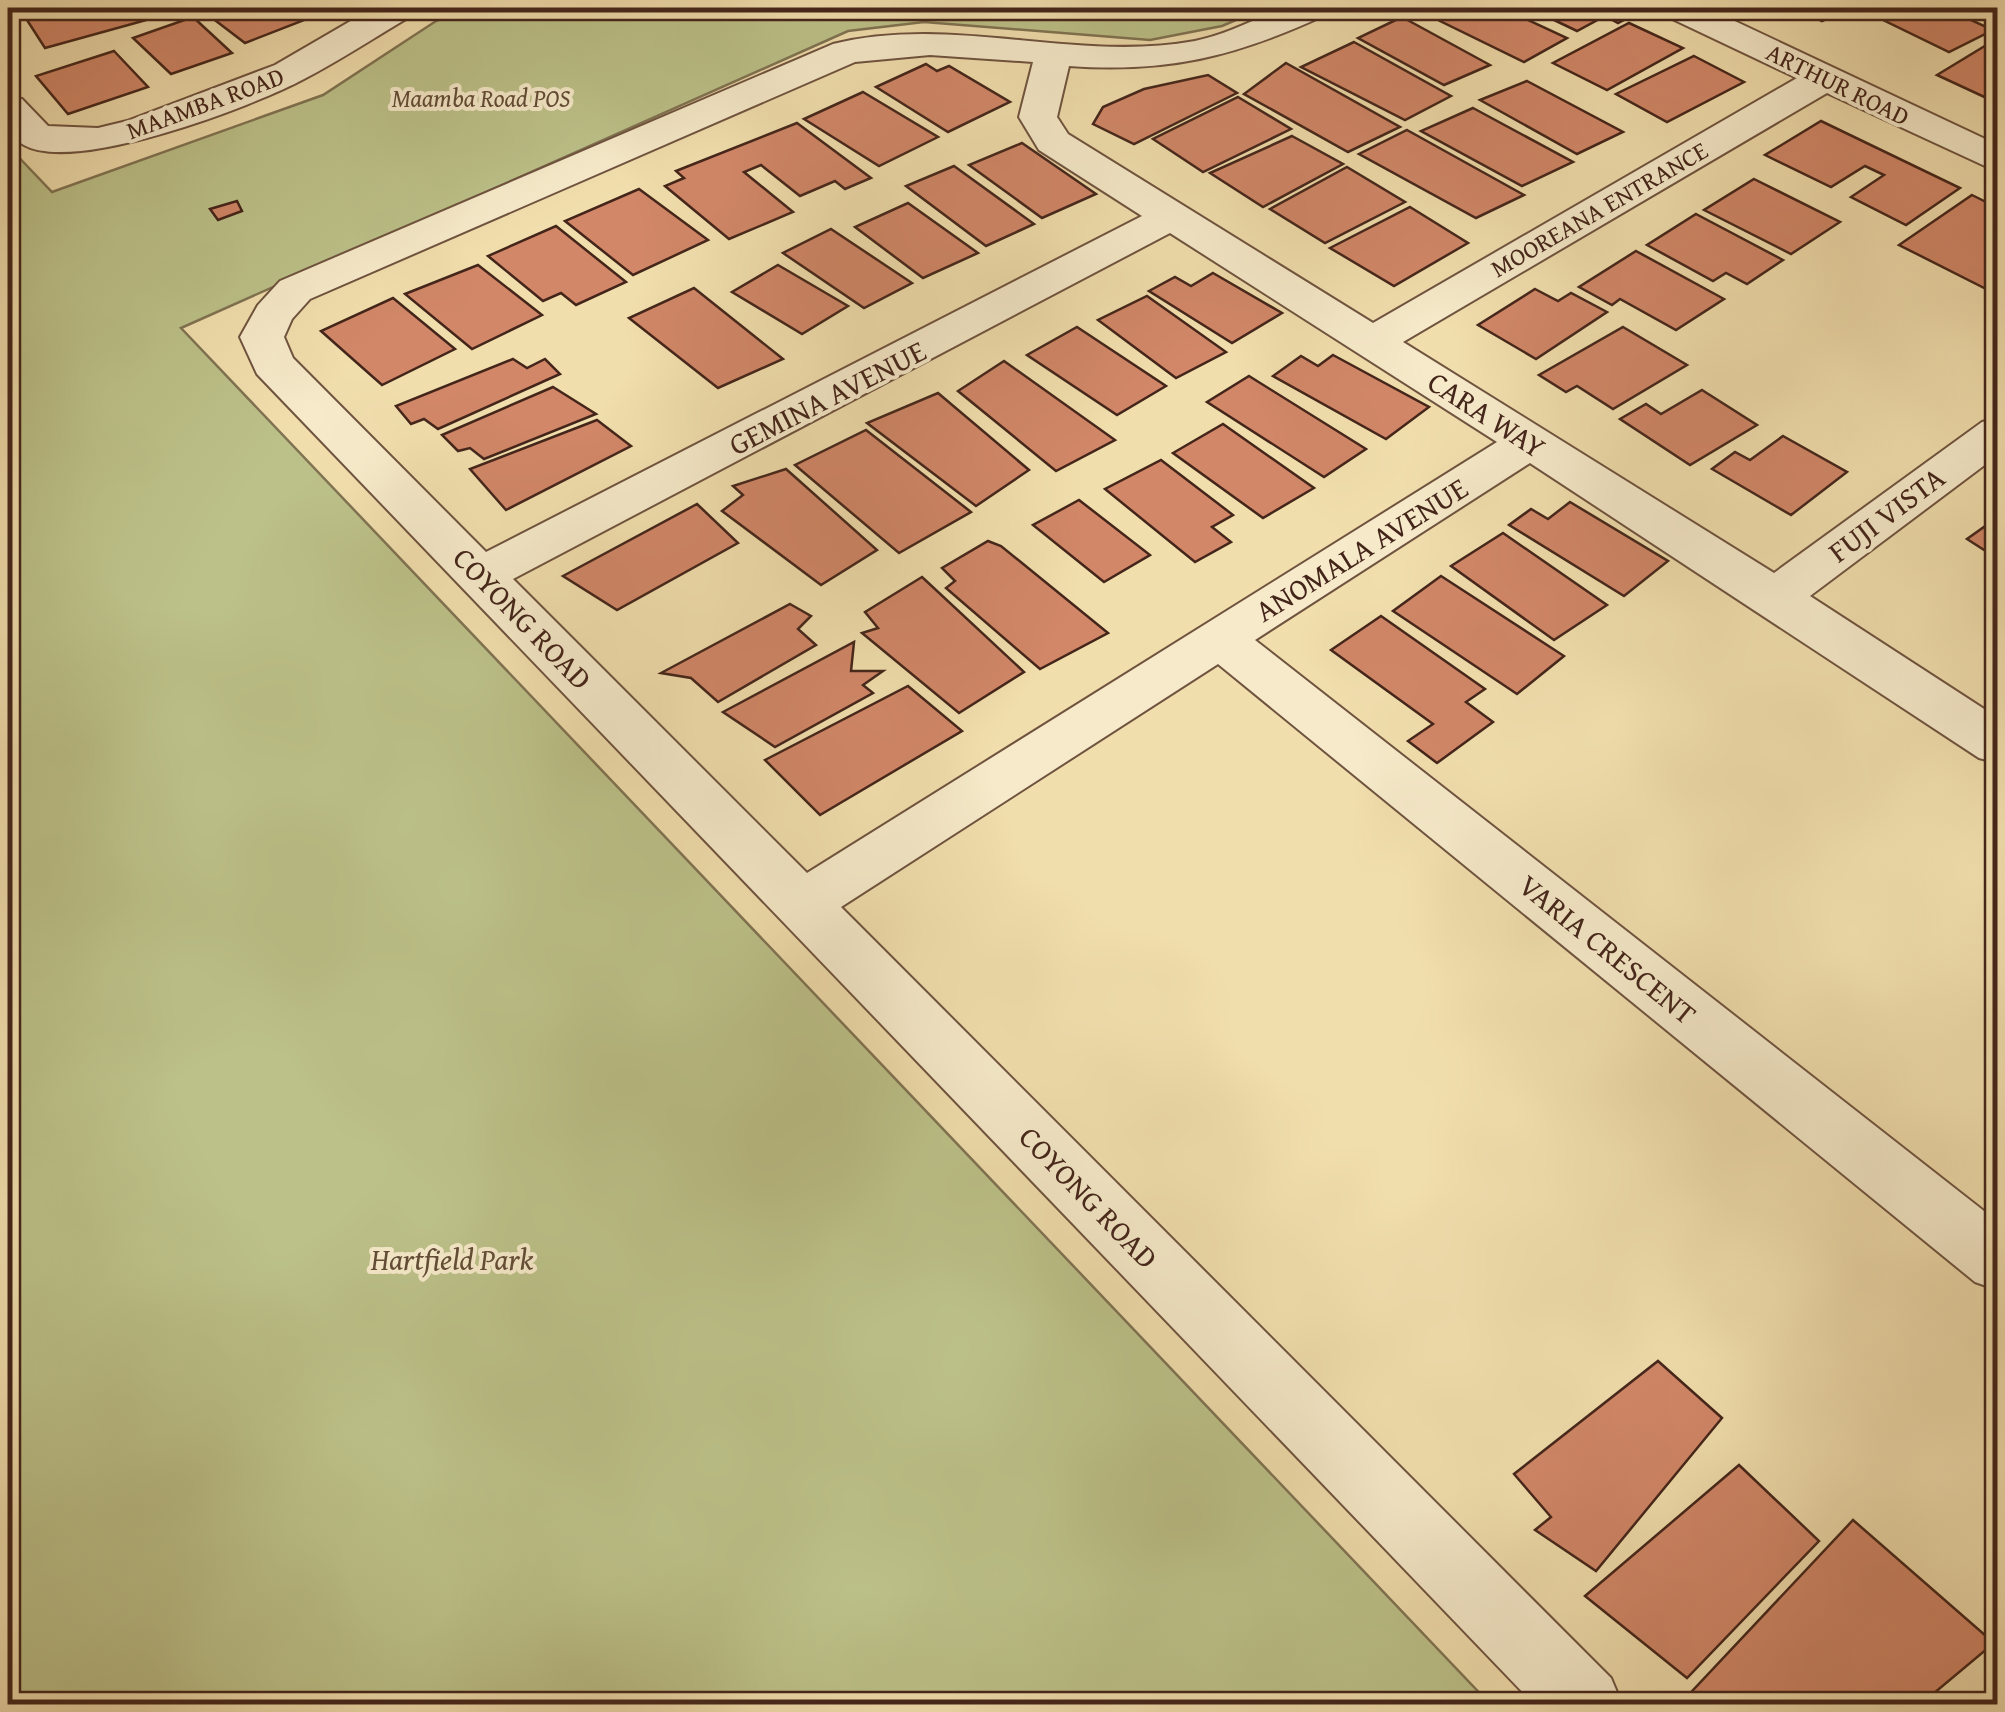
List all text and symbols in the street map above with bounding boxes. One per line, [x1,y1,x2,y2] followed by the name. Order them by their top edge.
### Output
[1760,34,1916,134] street label: ARTHUR ROAD
[121,58,289,148] street label: MAAMBA ROAD
[392,80,571,116] park label: Maamba Road POS
[1484,132,1714,286] street label: MOOREANA ENTRANCE
[721,328,933,466] street label: GEMINA AVENUE
[1419,359,1555,469] street label: CARA WAY
[1818,455,1954,573] street label: FUJI VISTA
[1246,466,1476,632] street label: ANOMALA AVENUE
[443,537,603,699] street label: COYONG ROAD
[1510,863,1707,1035] street label: VARIA CRESCENT
[1009,1116,1169,1278] street label: COYONG ROAD
[370,1237,534,1281] park label: Hartfield Park

